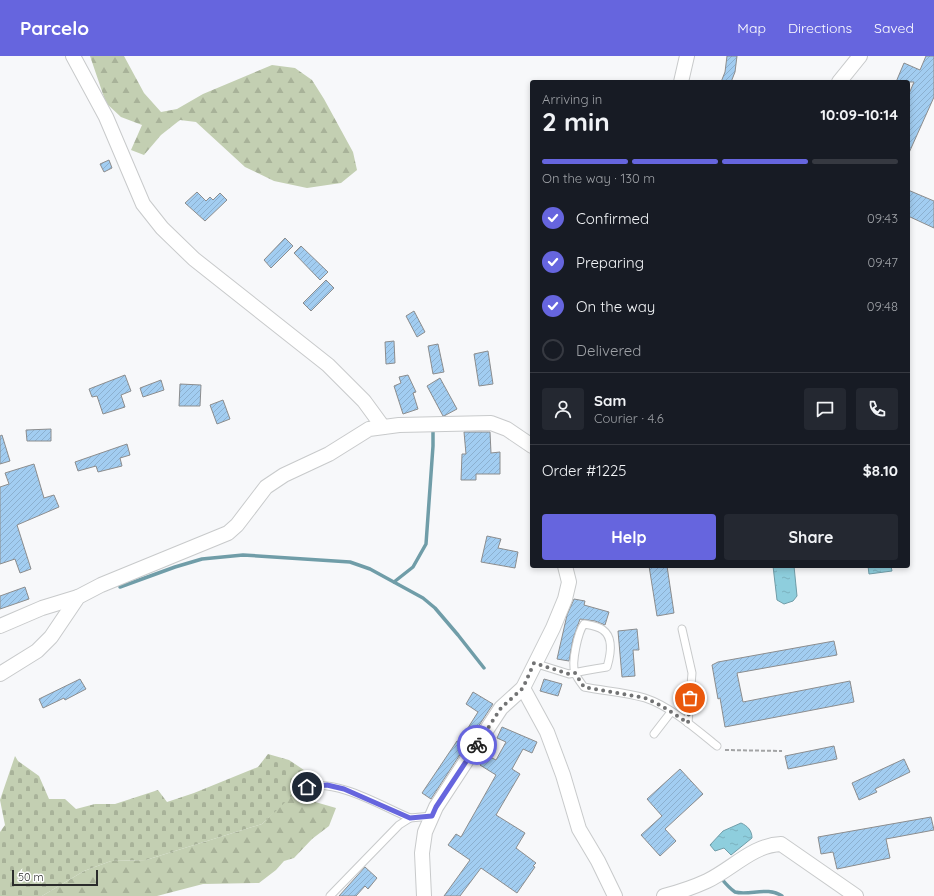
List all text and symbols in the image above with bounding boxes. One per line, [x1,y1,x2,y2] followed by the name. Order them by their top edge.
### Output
[20,16,89,40] text: Parcelo
[737,19,766,37] text: Map
[788,19,852,37] text: Directions
[874,19,914,37] text: Saved
[542,91,602,107] text: Arriving in
[542,105,610,138] text: 2 min
[820,105,898,124] text: 10:09–10:14
[542,170,655,186] text: On the way · 130 m
[542,207,564,229] icon: check
[576,209,649,228] text: Confirmed
[867,210,898,226] text: 09:43
[542,251,564,273] icon: check
[576,253,644,272] text: Preparing
[867,254,898,270] text: 09:47
[542,295,564,317] icon: check
[576,297,655,316] text: On the way
[867,298,898,314] text: 09:48
[576,341,641,360] text: Delivered
[542,388,584,430] button: person
[804,388,846,430] button: chat
[856,388,898,430] button: phone
[594,391,626,410] text: Sam
[594,410,664,426] text: Courier · 4.6
[542,461,627,480] text: Order #1225
[863,461,898,480] text: $8.10
[542,514,716,560] button: Help
[724,514,898,560] button: Share
[673,681,707,715] pin
[679,687,701,709] icon: bag
[457,725,497,765] courier
[466,734,488,756] icon: bike
[290,770,324,804] pin
[296,776,318,798] icon: home
[12,868,98,887] scale bar
[18,870,44,884] text: 50 m

